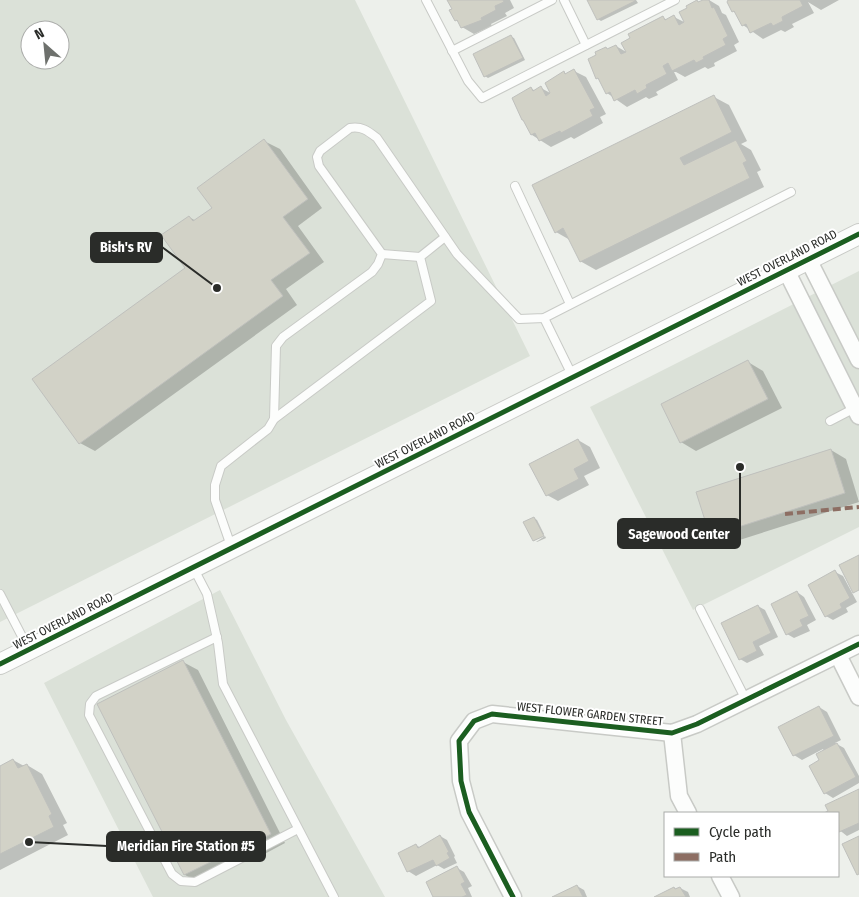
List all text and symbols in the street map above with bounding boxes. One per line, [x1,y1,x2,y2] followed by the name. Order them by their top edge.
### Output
[20,20,70,70] north arrow
[32,24,47,43] text: N
[735,227,839,289] street label: WEST OVERLAND ROAD
[91,233,162,262] callout: Bish's RV
[100,239,153,256] text: Bish's RV
[373,409,477,471] street label: WEST OVERLAND ROAD
[618,519,740,548] callout: Sagewood Center
[628,526,731,543] text: Sagewood Center
[11,590,115,652] street label: WEST OVERLAND ROAD
[516,699,664,729] street label: WEST FLOWER GARDEN STREET
[664,812,839,877] legend
[709,823,772,841] text: Cycle path
[107,832,265,861] callout: Meridian Fire Station #5
[117,838,255,855] text: Meridian Fire Station #5
[709,848,736,866] text: Path

